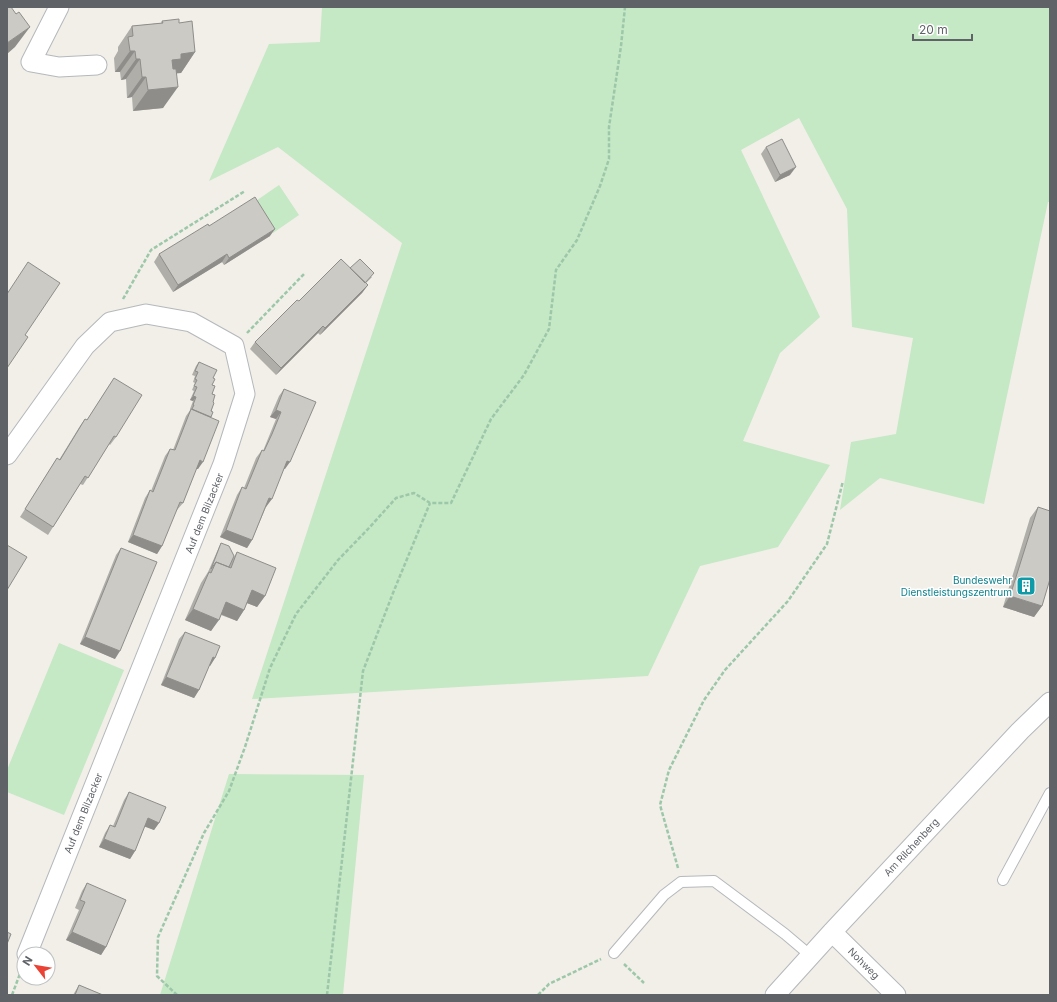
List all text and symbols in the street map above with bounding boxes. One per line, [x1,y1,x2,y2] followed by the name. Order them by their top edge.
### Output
[913,16,972,42] scale bar
[919,22,948,37] text: 20 m
[182,471,226,555] street label: Auf dem Bilzacker
[901,574,1012,598] place label: Bundeswehr Dienstleistungszentrum
[1015,575,1037,597] building icon: Bundeswehr Dienstleistungszentrum
[61,771,105,855] street label: Auf dem Bilzacker
[881,816,941,878] street label: Am Rilchenberg
[846,945,882,981] street label: Nohweg
[16,946,56,986] north arrow
[19,954,36,968] text: N

